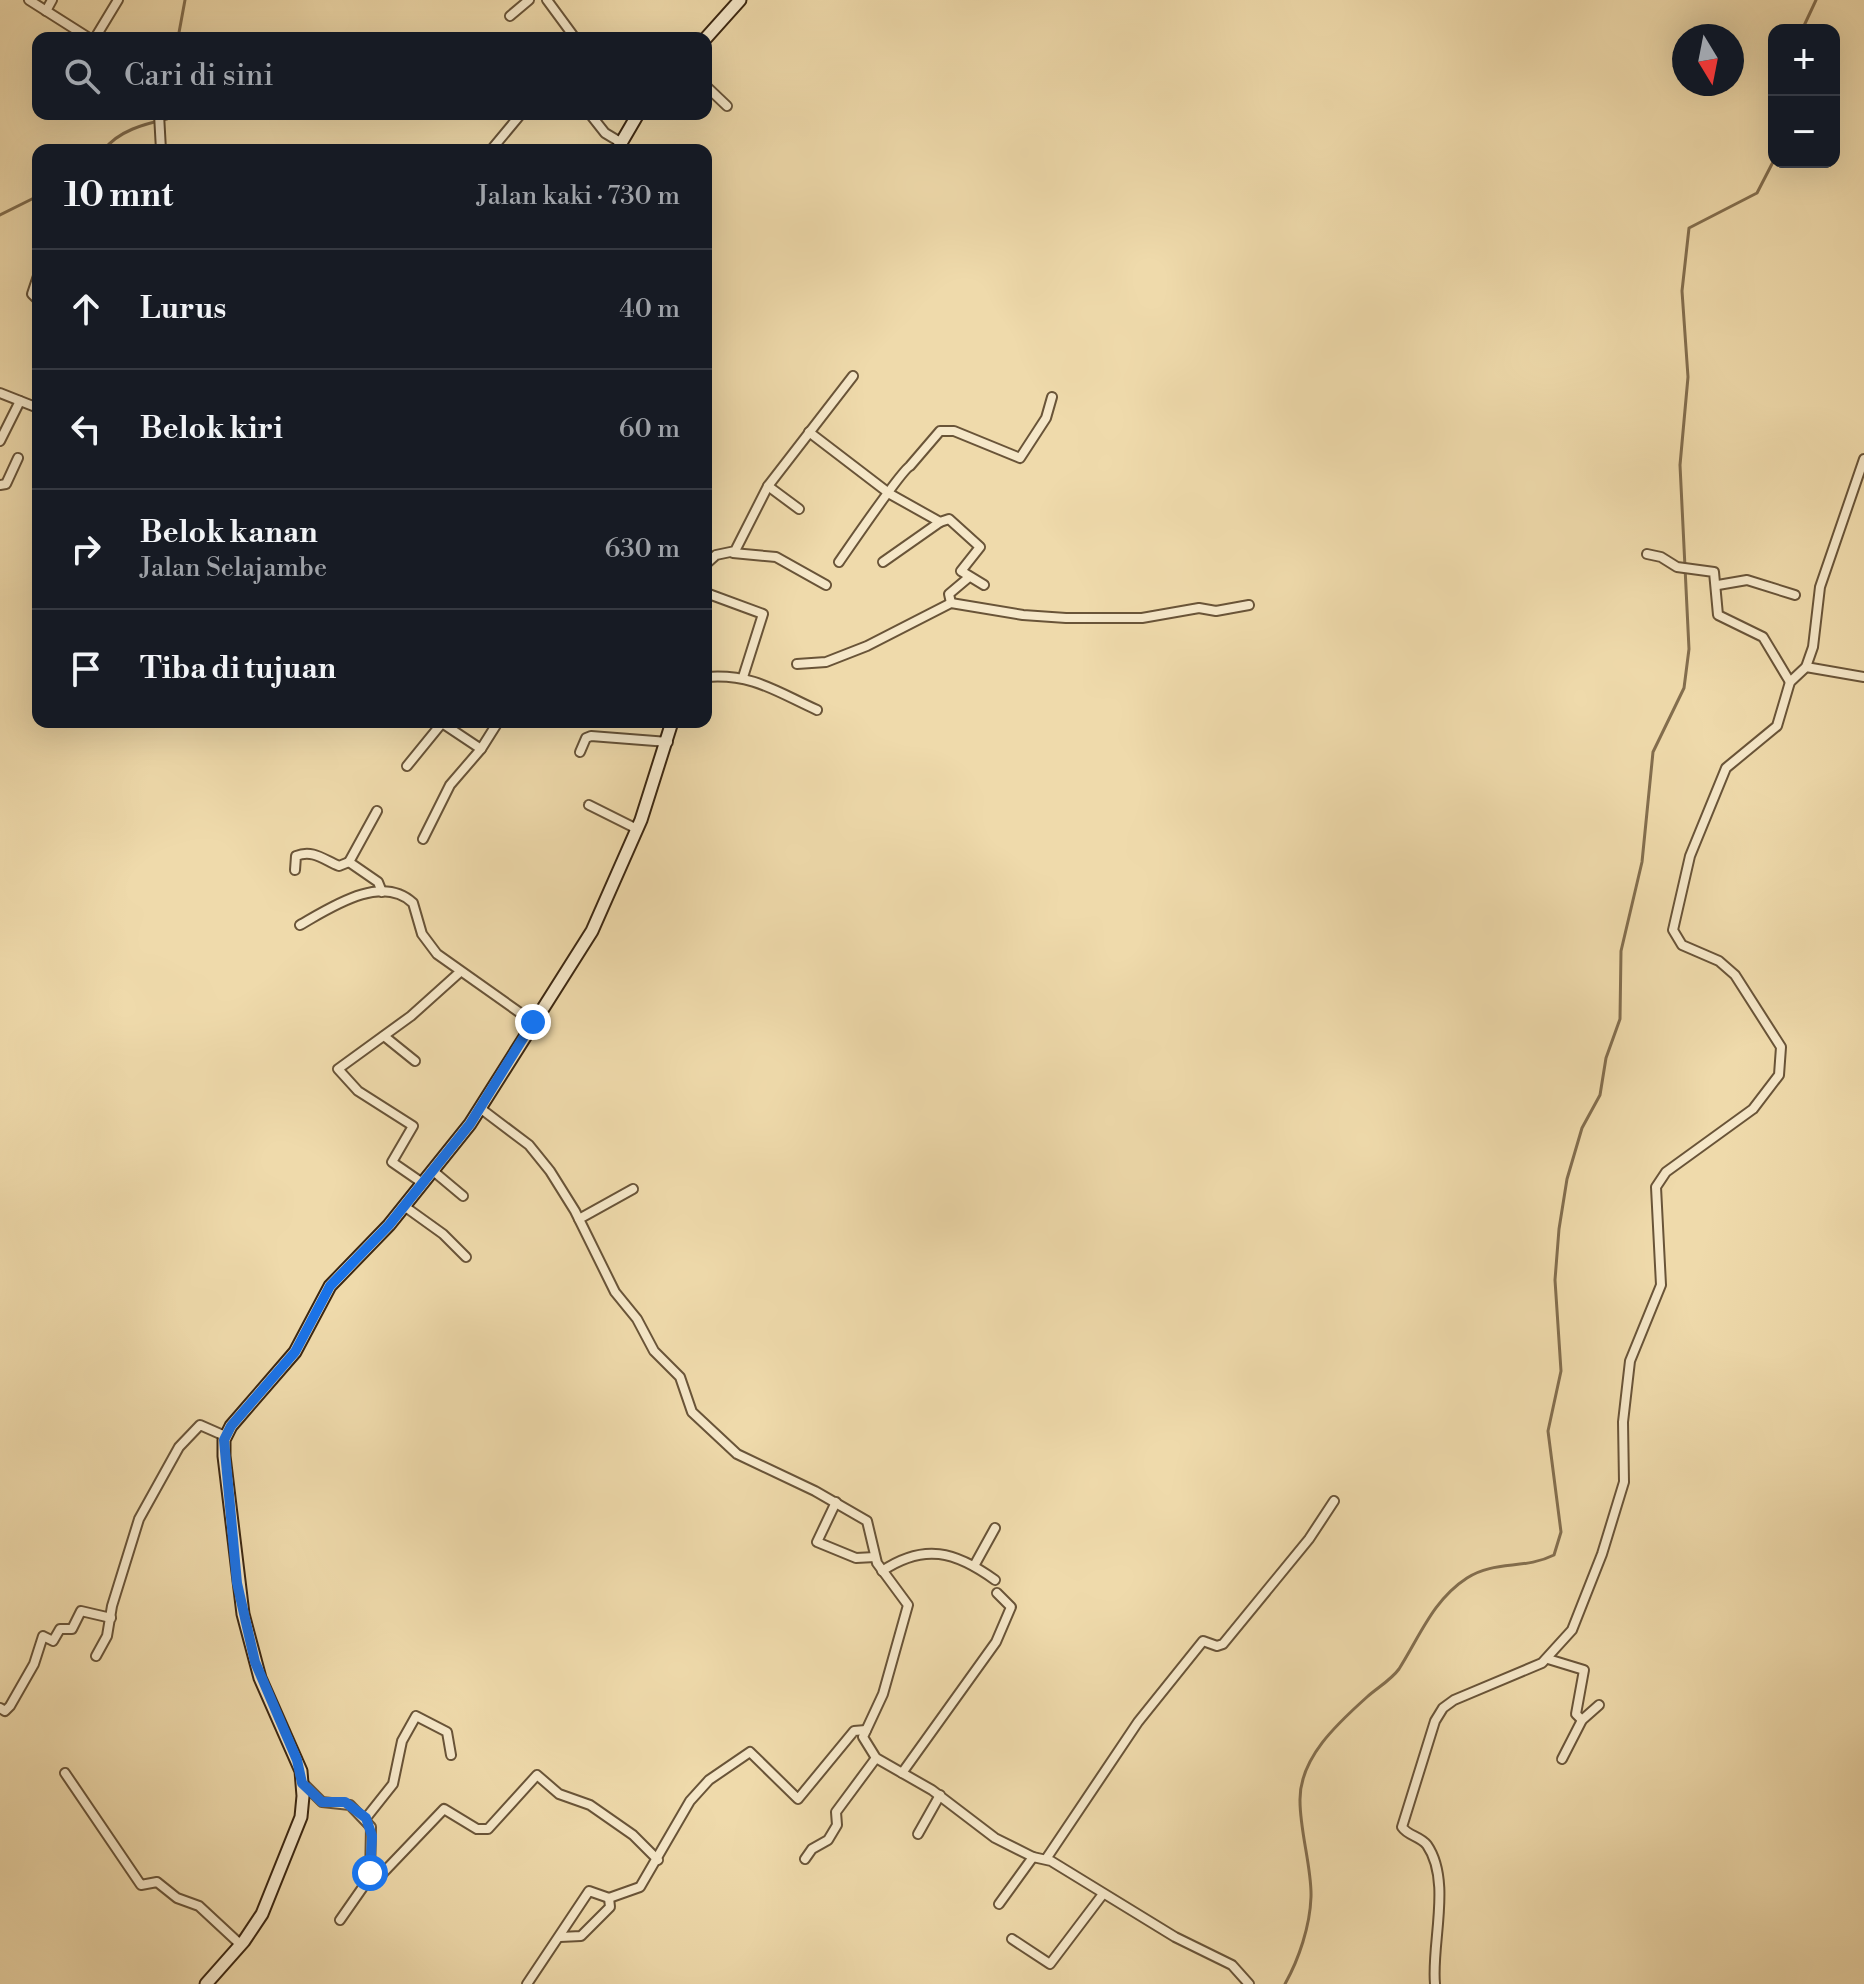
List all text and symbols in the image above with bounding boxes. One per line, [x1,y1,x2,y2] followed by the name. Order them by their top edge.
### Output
[1672,24,1744,96] north arrow
[1768,24,1840,168] map controls
[1768,24,1840,96] button: +
[32,32,712,120] search box
[60,54,104,98] icon: search
[124,57,273,95] text: Cari di sini
[1768,96,1840,168] button: −
[64,175,173,217] text: 10 mnt
[477,180,680,212] text: Jalan kaki · 730 m
[64,287,108,331] icon: ahead
[140,290,226,328] text: Lurus
[619,293,680,325] text: 40 m
[64,407,108,451] icon: left
[140,410,283,448] text: Belok kiri
[619,413,680,445] text: 60 m
[140,514,318,552] text: Belok kanan
[64,527,108,571] icon: right
[605,533,680,565] text: 630 m
[140,552,327,584] text: Jalan Selajambe
[64,647,108,691] icon: arrive
[140,650,336,688] text: Tiba di tujuan
[515,1004,551,1040] route end
[352,1855,388,1891] route start

